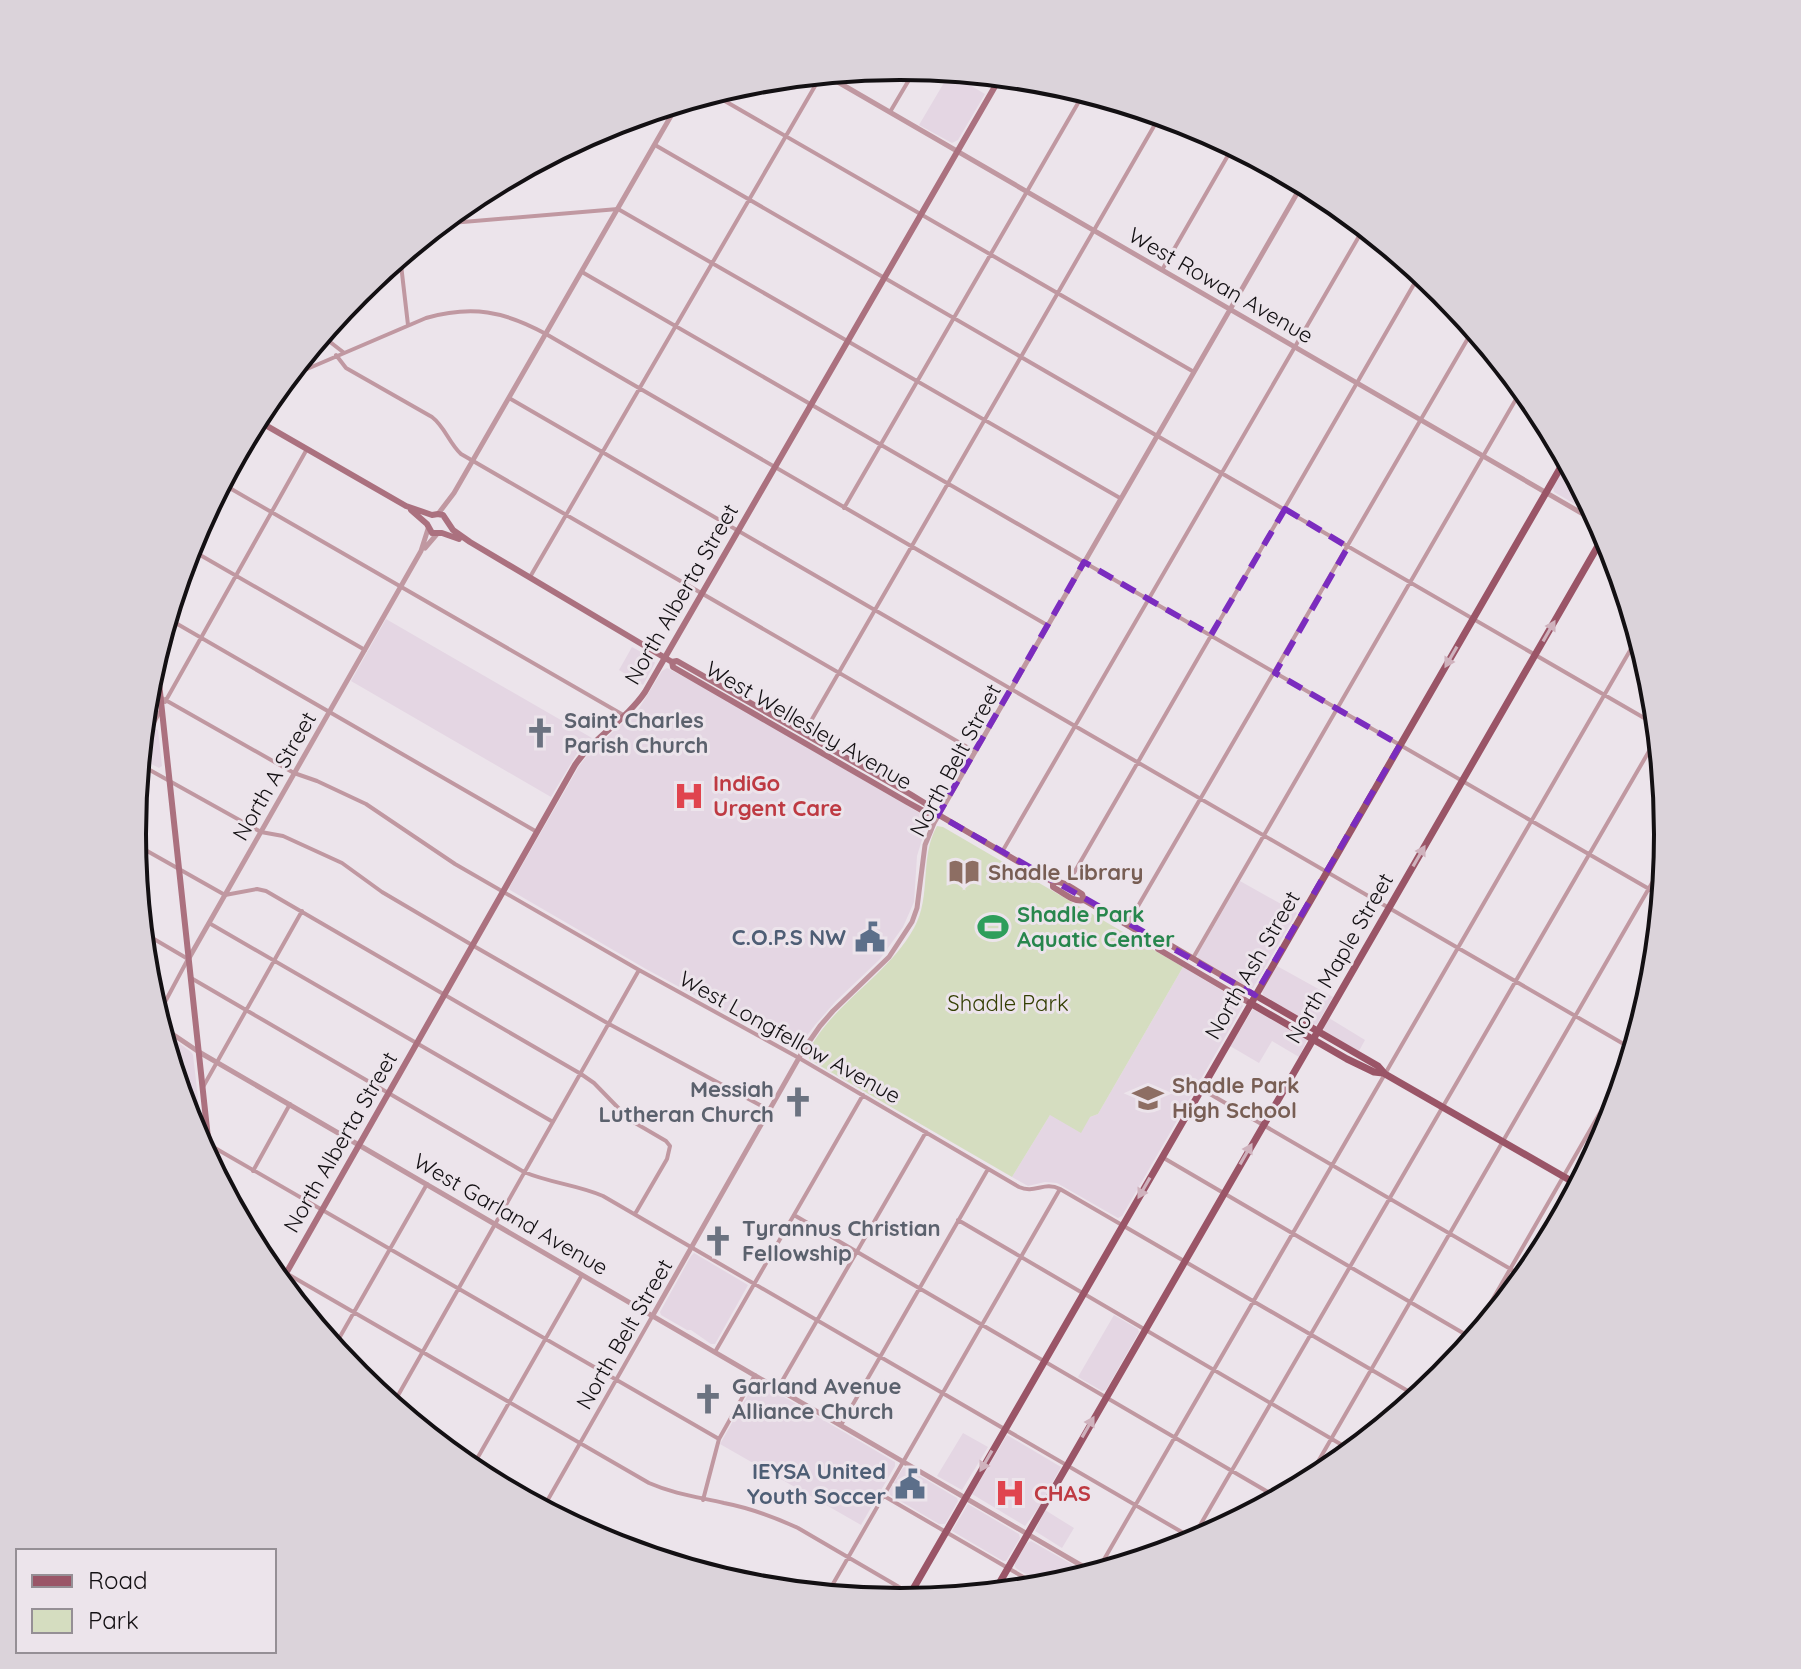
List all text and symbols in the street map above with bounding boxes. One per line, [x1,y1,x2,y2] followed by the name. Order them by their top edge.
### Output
[1124,221,1318,349] street label: West Rowan Avenue
[618,499,744,689] street label: North Alberta Street
[1542,620,1556,642] one-way arrow
[1444,646,1458,668] one-way arrow
[701,654,917,796] street label: West Wellesley Avenue
[903,679,1007,841] street label: North Belt Street
[564,706,708,759] place label: Saint Charles Parish Church
[226,707,322,845] street label: North A Street
[523,716,557,750] church icon: Saint Charles Parish Church
[713,769,842,822] place label: IndiGo Urgent Care
[672,779,706,813] hospital icon: IndiGo Urgent Care
[1412,845,1426,867] one-way arrow
[947,855,981,889] library icon: Shadle Library
[988,858,1143,886] place label: Shadle Library
[1279,868,1399,1048] street label: North Maple Street
[1198,886,1306,1044] street label: North Ash Street
[1017,900,1175,953] place label: Shadle Park Aquatic Center
[976,910,1010,944] sports icon: Shadle Park Aquatic Center
[853,920,887,954] public building icon: C.O.P.S NW
[732,923,846,951] place label: C.O.P.S NW
[674,964,906,1110] street label: West Longfellow Avenue
[947,989,1069,1017] park label: Shadle Park
[277,1047,403,1237] street label: North Alberta Street
[1172,1071,1300,1124] place label: Shadle Park High School
[598,1075,774,1128] place label: Messiah Lutheran Church
[1131,1081,1165,1115] school or university icon: Shadle Park High School
[781,1085,815,1119] church icon: Messiah Lutheran Church
[1239,1143,1253,1165] one-way arrow
[409,1147,613,1281] street label: West Garland Avenue
[1137,1177,1151,1199] one-way arrow
[742,1214,941,1267] place label: Tyrannus Christian Fellowship
[701,1224,735,1258] church icon: Tyrannus Christian Fellowship
[570,1254,678,1414] street label: North Belt Street
[732,1372,902,1425] place label: Garland Avenue Alliance Church
[691,1382,725,1416] church icon: Garland Avenue Alliance Church
[1081,1416,1095,1438] one-way arrow
[979,1450,993,1472] one-way arrow
[747,1457,886,1510] place label: IEYSA United Youth Soccer
[893,1467,927,1501] public building icon: IEYSA United Youth Soccer
[993,1476,1027,1510] hospital icon: CHAS
[1034,1479,1091,1507] place label: CHAS
[16,1549,276,1653] legend
[88,1565,148,1595] text: Road
[88,1605,139,1635] text: Park

